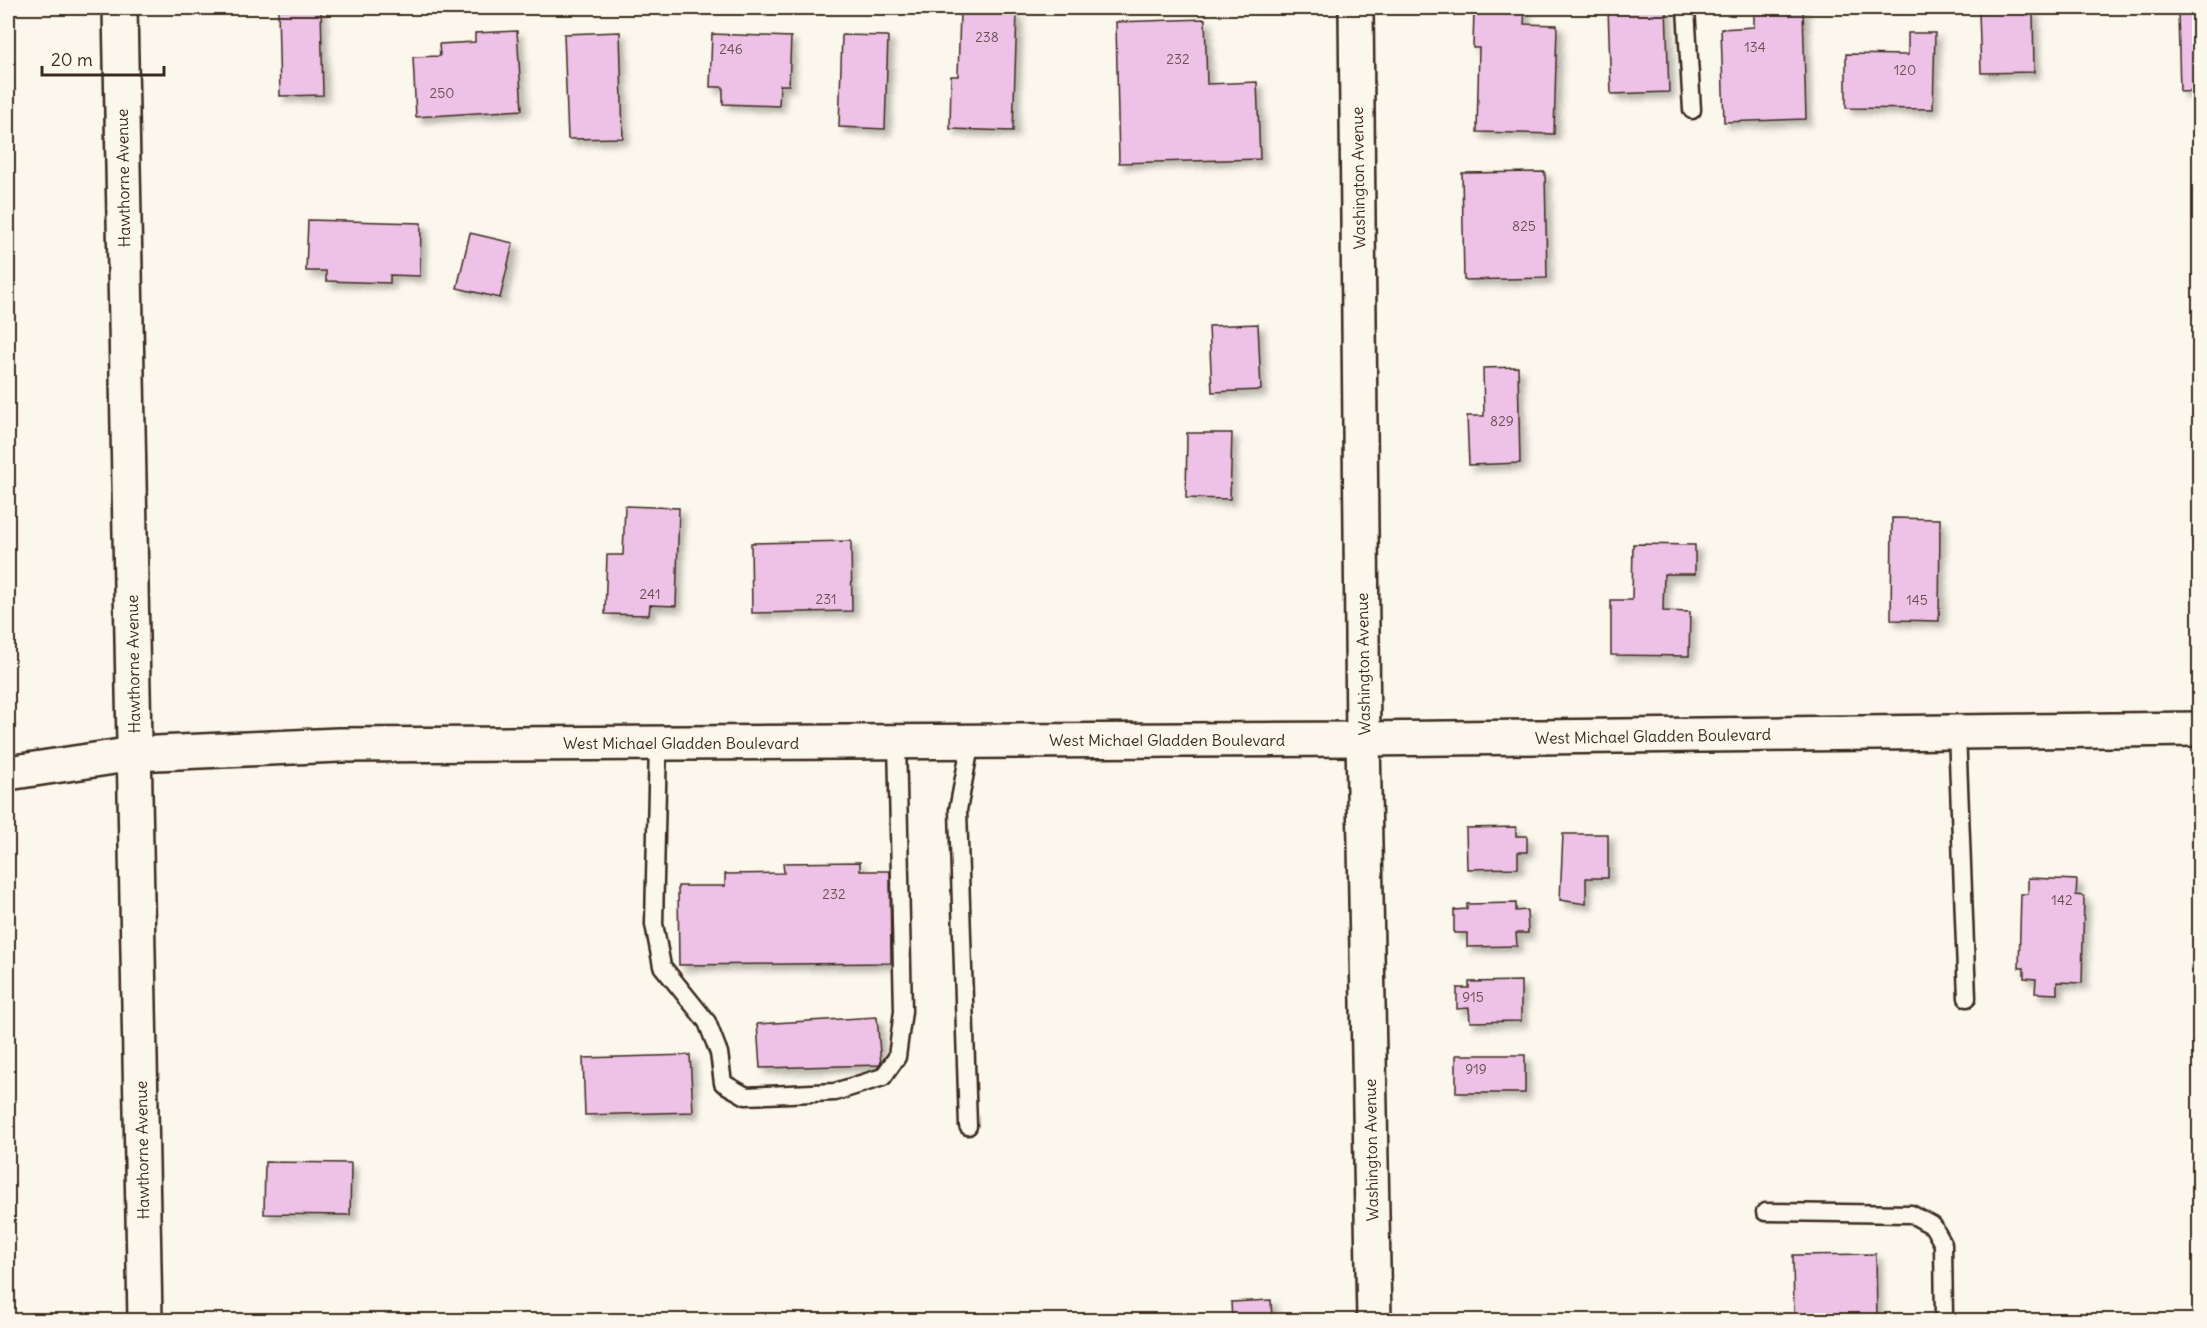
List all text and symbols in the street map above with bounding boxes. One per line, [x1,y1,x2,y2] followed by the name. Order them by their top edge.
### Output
[975,28,999,46] house number: 238
[1744,38,1766,56] house number: 134
[42,39,164,77] scale bar
[719,40,743,58] house number: 246
[51,48,93,71] text: 20 m
[1166,50,1190,68] house number: 232
[1894,61,1916,79] house number: 120
[430,84,454,102] house number: 250
[1347,107,1369,249] street label: Washington Avenue
[112,108,134,248] street label: Hawthorne Avenue
[1512,217,1536,235] house number: 825
[1490,412,1514,430] house number: 829
[640,585,660,603] house number: 241
[815,590,837,608] house number: 231
[1906,591,1928,609] house number: 145
[1352,593,1374,735] street label: Washington Avenue
[122,594,144,734] street label: Hawthorne Avenue
[1535,724,1771,748] street label: West Michael Gladden Boulevard
[1049,730,1285,750] street label: West Michael Gladden Boulevard
[563,733,799,753] street label: West Michael Gladden Boulevard
[822,885,846,903] house number: 232
[2051,891,2073,909] house number: 142
[1462,988,1484,1006] house number: 915
[1465,1060,1487,1078] house number: 919
[1360,1079,1382,1221] street label: Washington Avenue
[131,1080,153,1220] street label: Hawthorne Avenue

